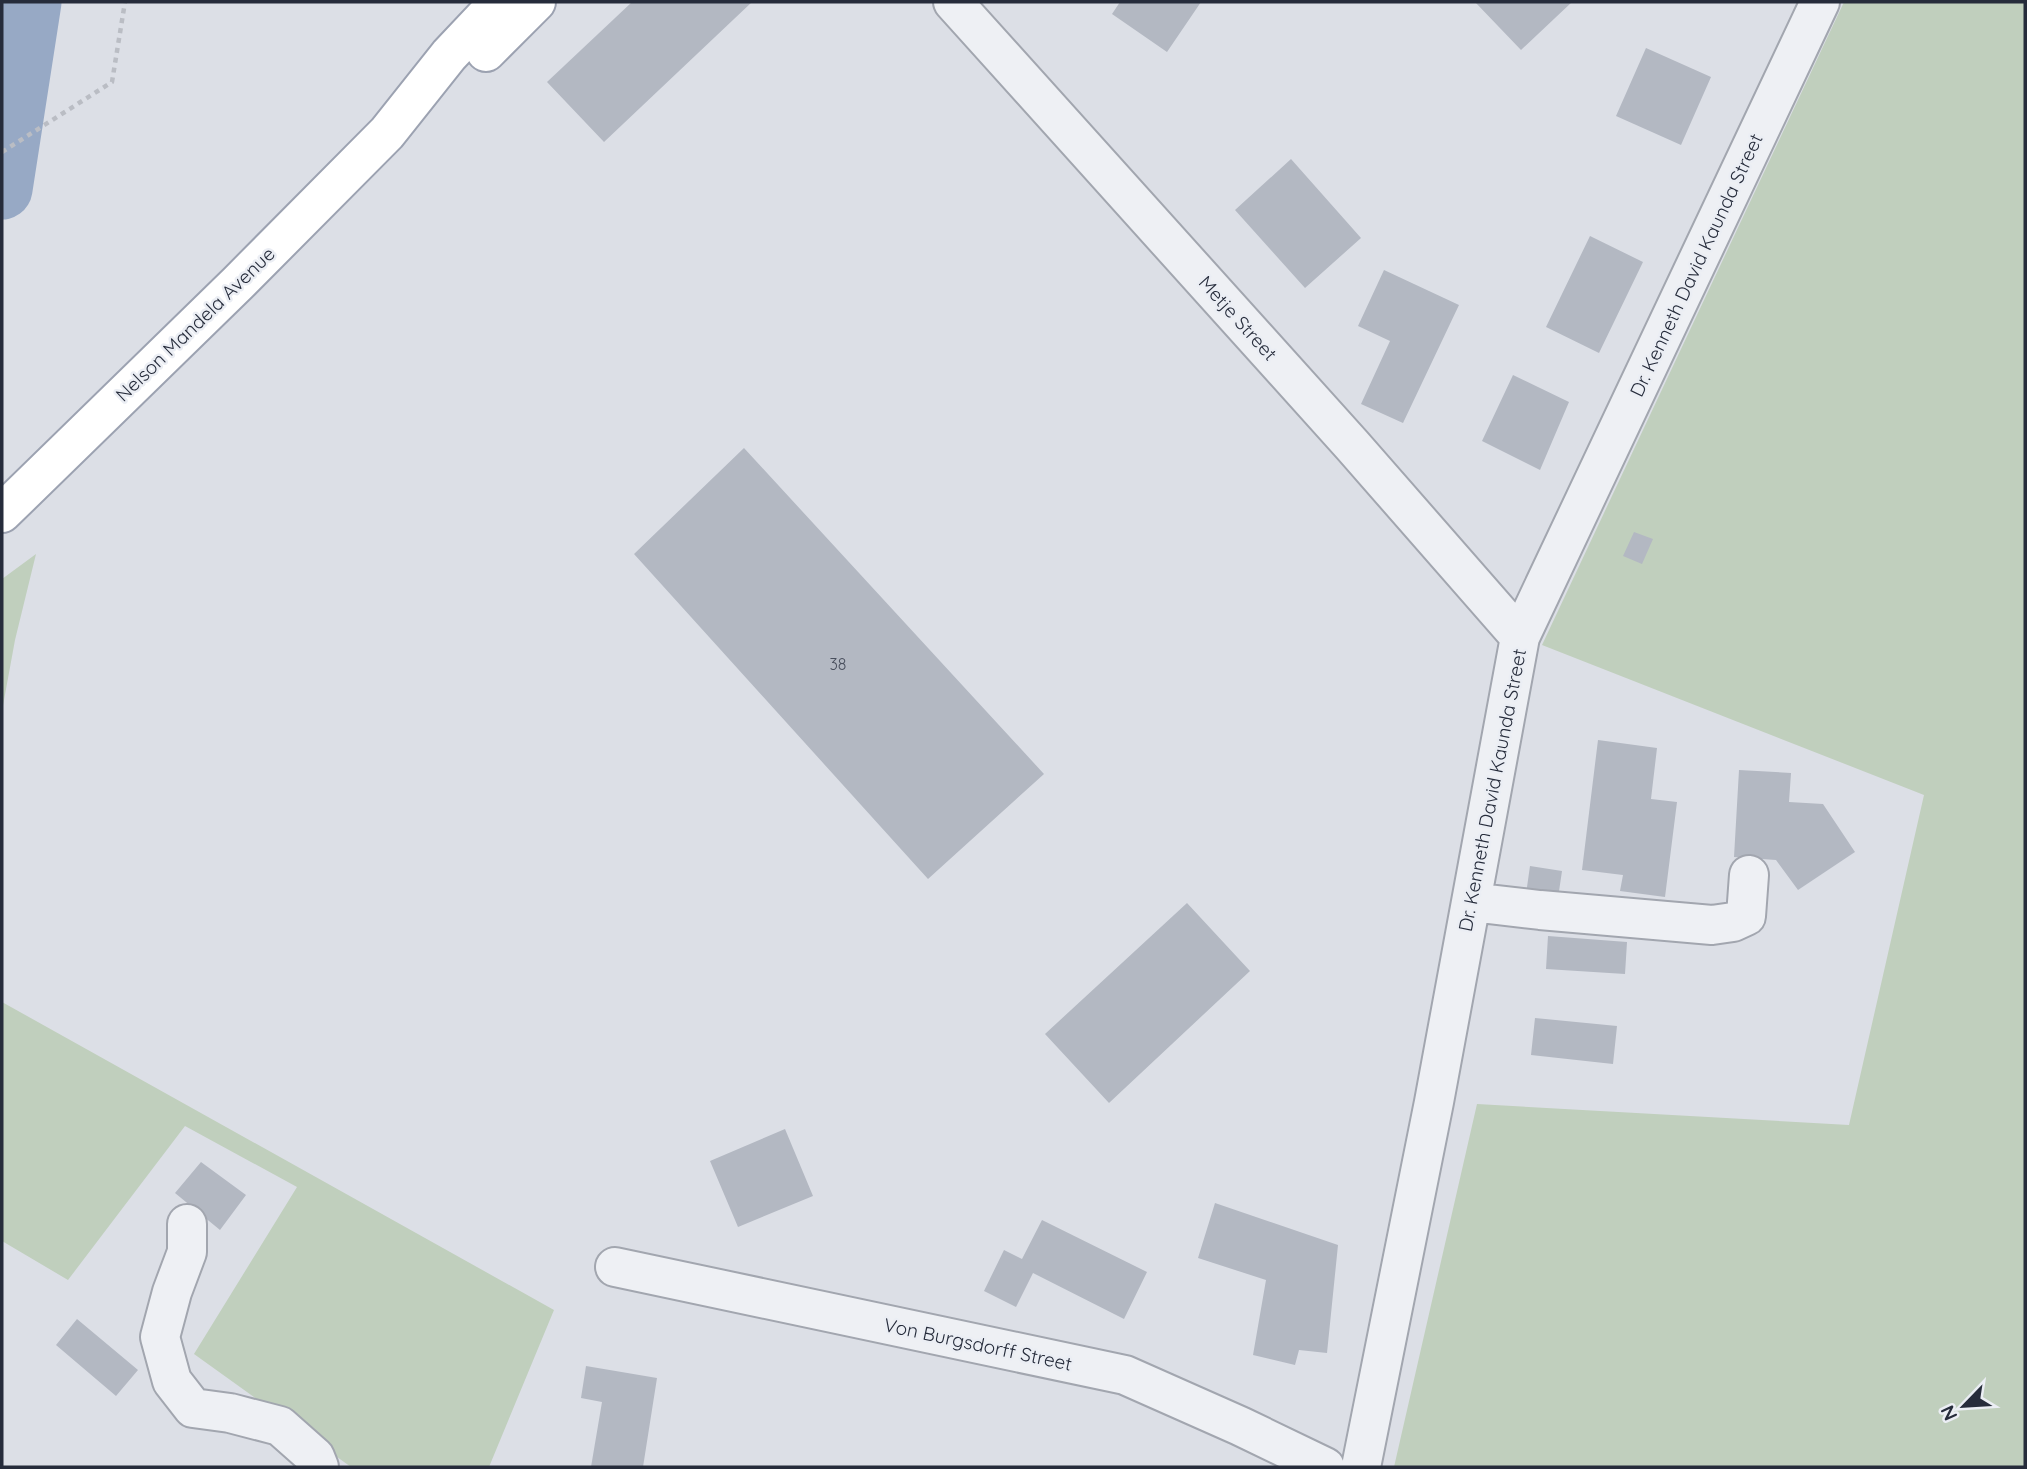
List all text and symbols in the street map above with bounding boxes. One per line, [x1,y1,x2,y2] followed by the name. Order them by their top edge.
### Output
[1624,130,1768,400] street label: Dr. Kenneth David Kaunda Street
[110,242,280,406] street label: Nelson Mandela Avenue
[1194,271,1282,365] street label: Metje Street
[1453,646,1531,934] street label: Dr. Kenneth David Kaunda Street
[829,654,847,674] house number: 38
[882,1312,1074,1376] street label: Von Burgsdorff Street
[1929,1371,1999,1441] north arrow
[1935,1402,1962,1425] text: N

